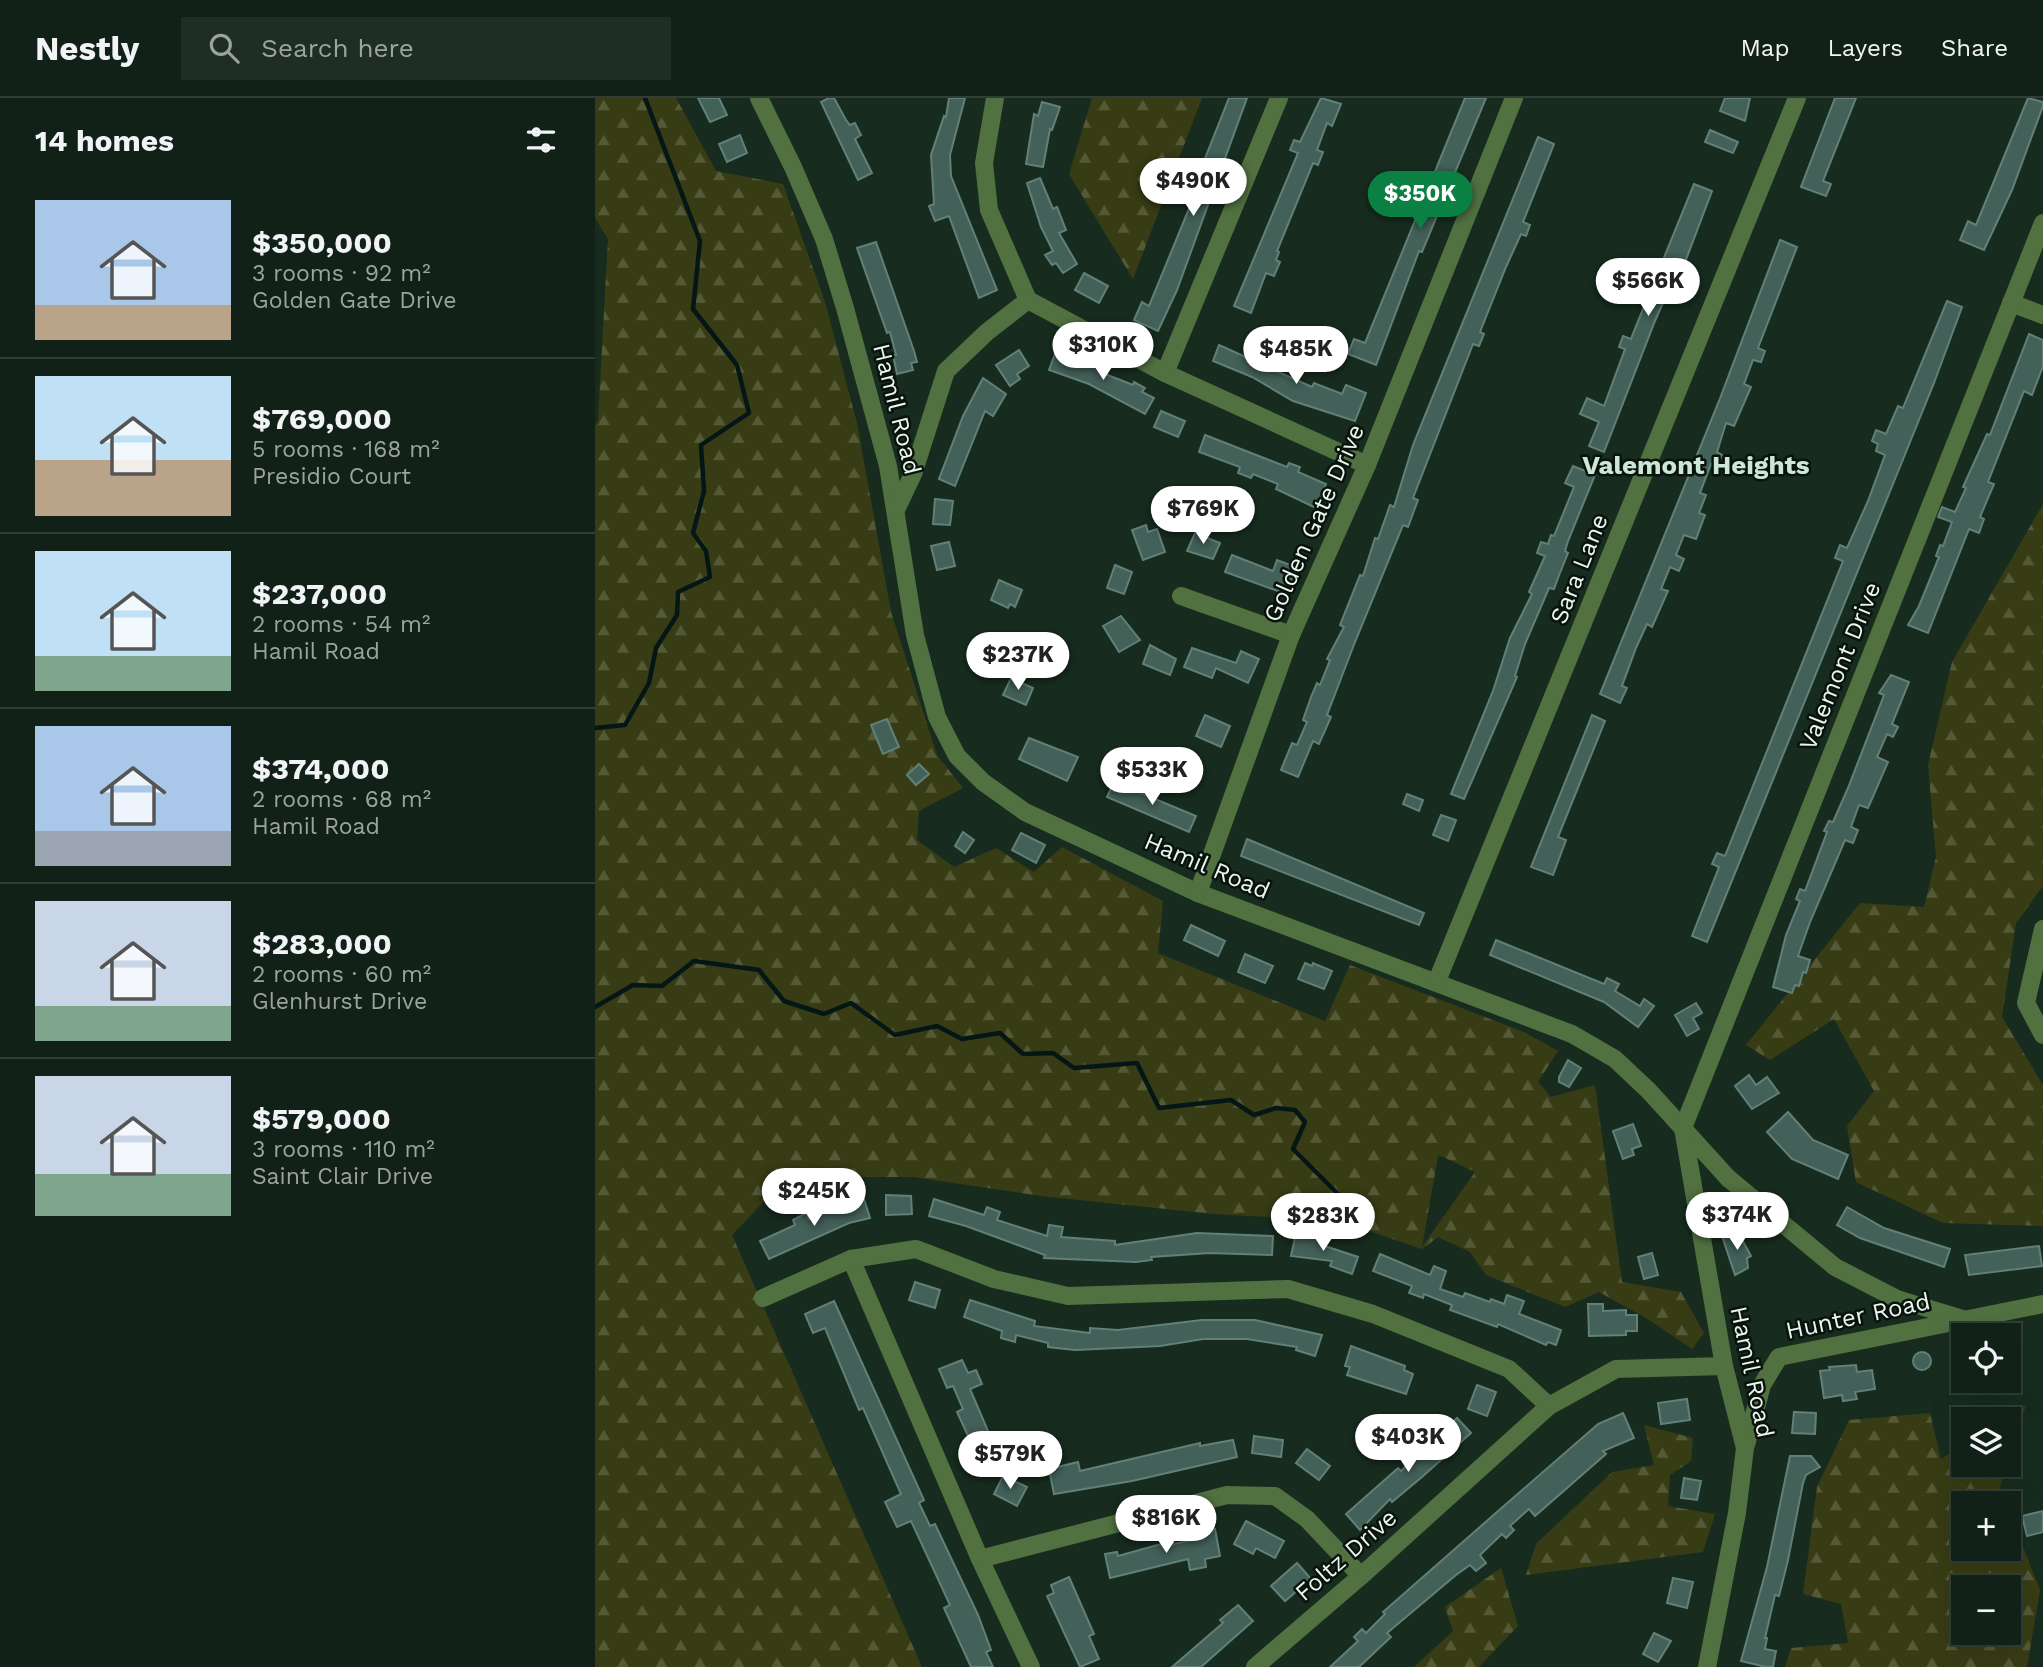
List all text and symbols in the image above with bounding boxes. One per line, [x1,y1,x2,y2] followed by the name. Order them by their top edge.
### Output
[181,17,671,80] search box
[35,29,139,68] text: Nestly
[205,29,243,67] icon: search
[261,33,414,63] text: Search here
[1741,34,1789,62] text: Map
[1827,34,1903,62] text: Layers
[1941,34,2008,62] text: Share
[522,121,560,159] icon: filters
[35,123,174,158] text: 14 homes
[1144,158,1242,218] pin: $490K
[1156,167,1230,194] text: $490K
[1371,172,1469,231] pin: $350K
[1384,180,1456,207] text: $350K
[252,225,392,260] text: $350,000
[91,228,175,312] icon: home
[1599,258,1697,318] pin: $566K
[252,260,431,287] text: 3 rooms · 92 m²
[1612,267,1684,294] text: $566K
[252,287,456,314] text: Golden Gate Drive
[1054,322,1152,382] pin: $310K
[1247,327,1345,386] pin: $485K
[1068,331,1138,358] text: $310K
[1259,335,1333,362] text: $485K
[867,341,927,477] street label: Hamil Road
[252,401,392,436] text: $769,000
[91,404,175,488] icon: home
[1258,420,1370,626] street label: Golden Gate Drive
[252,436,440,463] text: 5 rooms · 168 m²
[1582,450,1810,480] district label: Valemont Heights
[252,463,411,490] text: Presidio Court
[1154,486,1252,546] pin: $769K
[1167,495,1239,522] text: $769K
[1544,510,1614,628] street label: Sara Lane
[252,576,387,611] text: $237,000
[1794,578,1886,754] street label: Valemont Drive
[91,579,175,663] icon: home
[252,611,430,638] text: 2 rooms · 54 m²
[969,632,1067,692] pin: $237K
[252,638,380,665] text: Hamil Road
[982,641,1054,668] text: $237K
[1103,748,1201,807] pin: $533K
[252,751,390,786] text: $374,000
[91,754,175,838] icon: home
[1116,756,1188,783] text: $533K
[252,786,431,813] text: 2 rooms · 68 m²
[252,813,380,840] text: Hamil Road
[1140,827,1274,905] street label: Hamil Road
[252,926,392,961] text: $283,000
[91,929,175,1013] icon: home
[252,961,431,988] text: 2 rooms · 60 m²
[252,988,427,1015] text: Glenhurst Drive
[252,1101,391,1136] text: $579,000
[91,1104,175,1188] icon: home
[252,1136,435,1163] text: 3 rooms · 110 m²
[252,1163,433,1190] text: Saint Clair Drive
[765,1168,863,1228] pin: $245K
[778,1177,850,1204] text: $245K
[1688,1192,1786,1252] pin: $374K
[1274,1194,1372,1253] pin: $283K
[1702,1201,1772,1228] text: $374K
[1287,1202,1359,1229] text: $283K
[1783,1287,1933,1345] street label: Hunter Road
[1724,1304,1780,1440] street label: Hamil Road
[1951,1323,2021,1645] map controls
[1951,1323,2021,1393] button: locate
[1951,1407,2021,1477] button: layers
[1359,1414,1457,1474] pin: $403K
[1371,1423,1445,1450] text: $403K
[961,1432,1059,1491] pin: $579K
[974,1440,1046,1467] text: $579K
[1951,1491,2021,1561] button: +
[1117,1496,1215,1555] pin: $816K
[1290,1503,1402,1607] street label: Foltz Drive
[1131,1504,1201,1531] text: $816K
[1951,1575,2021,1645] button: −

